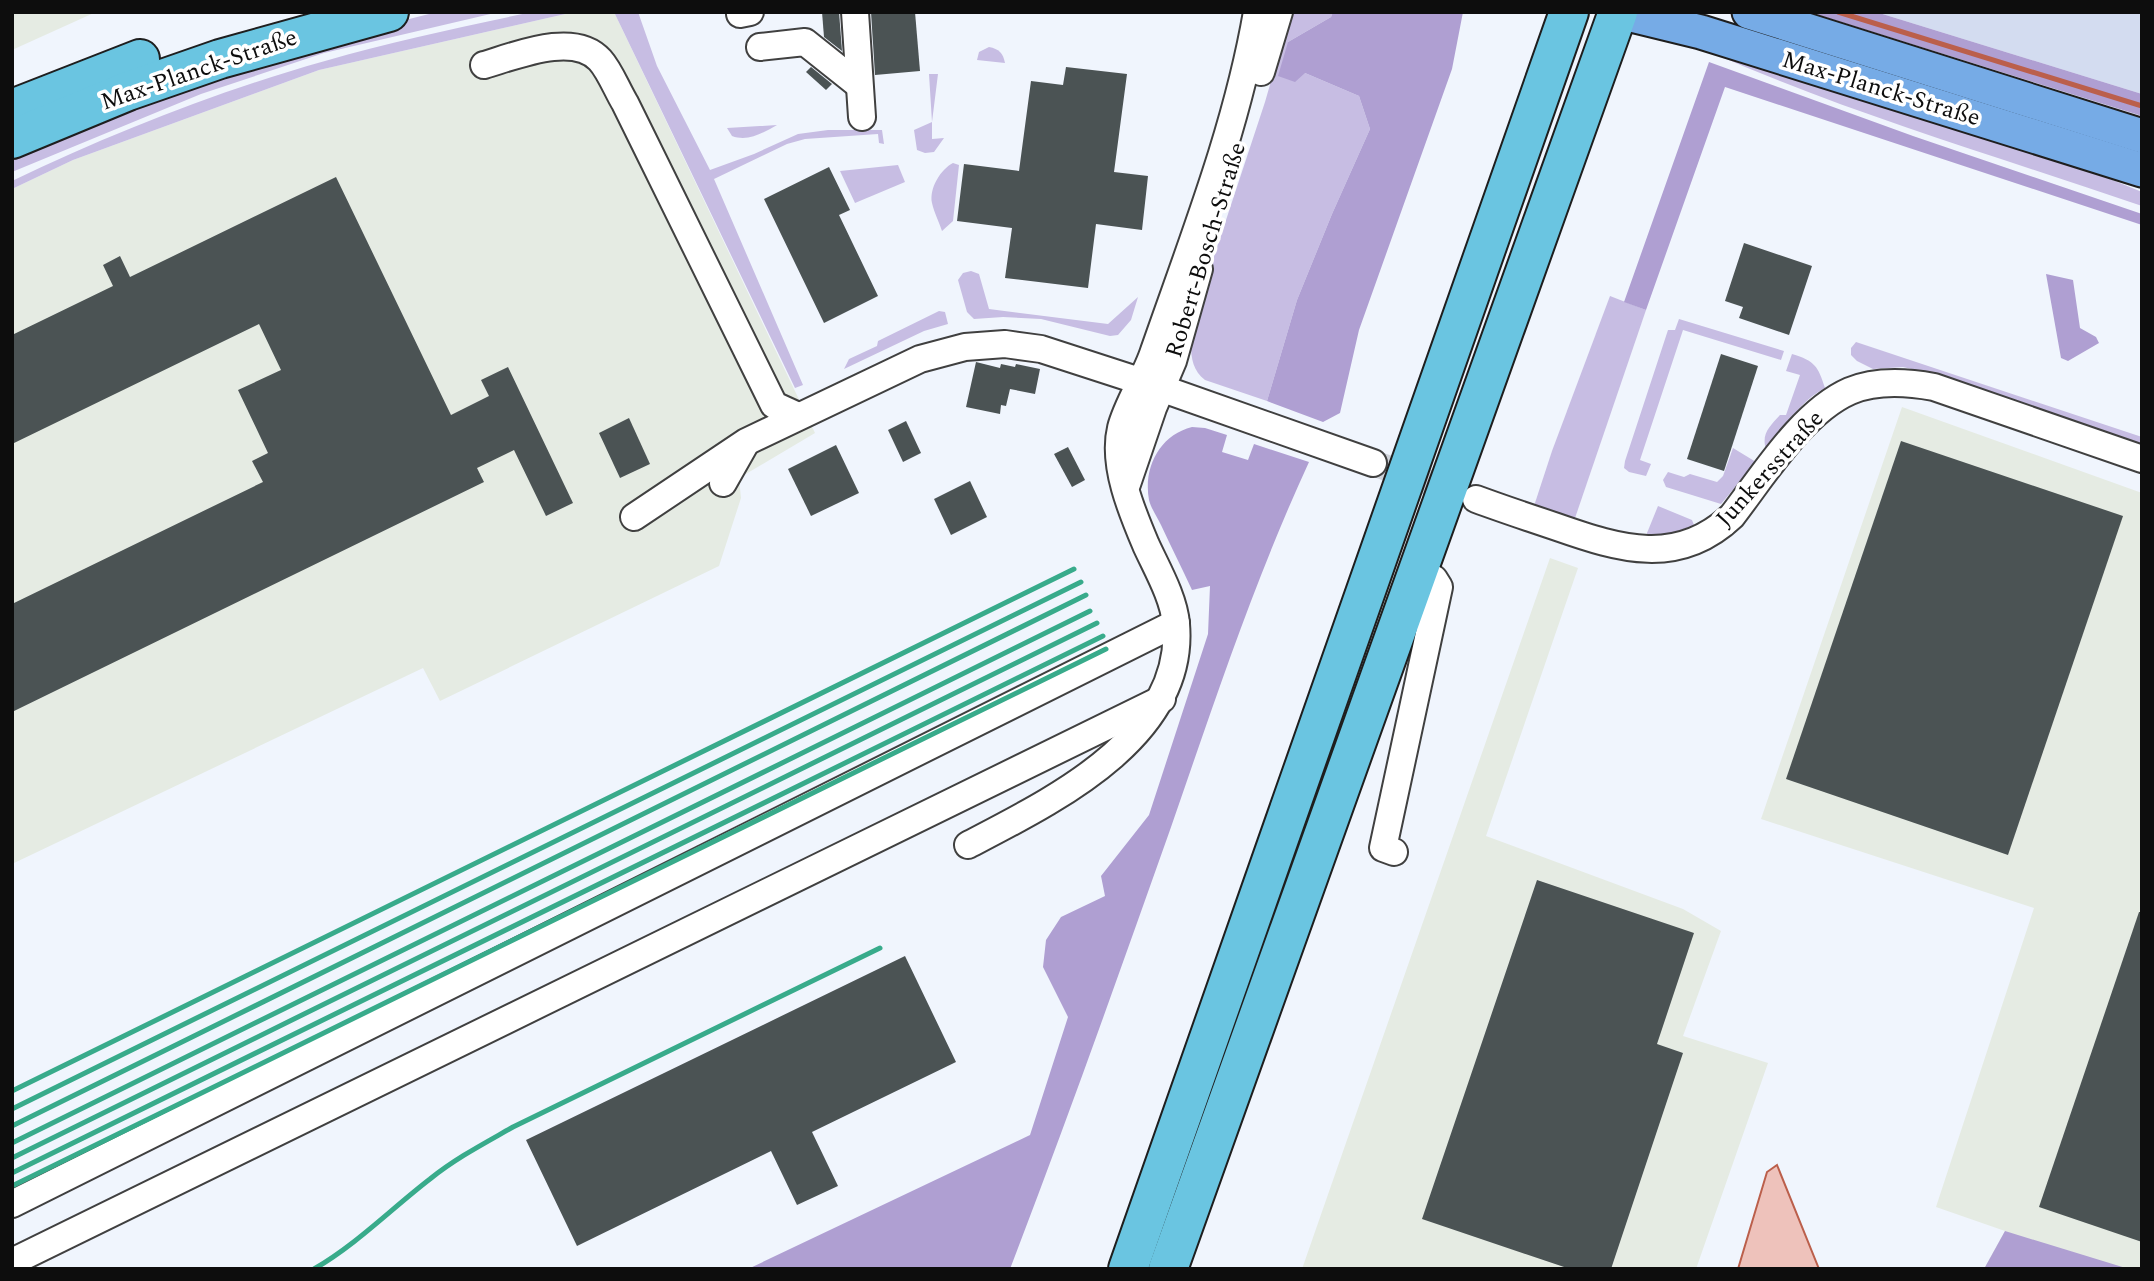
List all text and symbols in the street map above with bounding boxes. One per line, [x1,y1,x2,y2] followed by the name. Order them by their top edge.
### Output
[96,20,302,120] street label: Max-Planck-Straße
[1777,42,1985,136] street label: Max-Planck-Straße
[1156,138,1256,362] street label: Robert-Bosch-Straße
[1707,402,1833,536] street label: Junkersstraße

